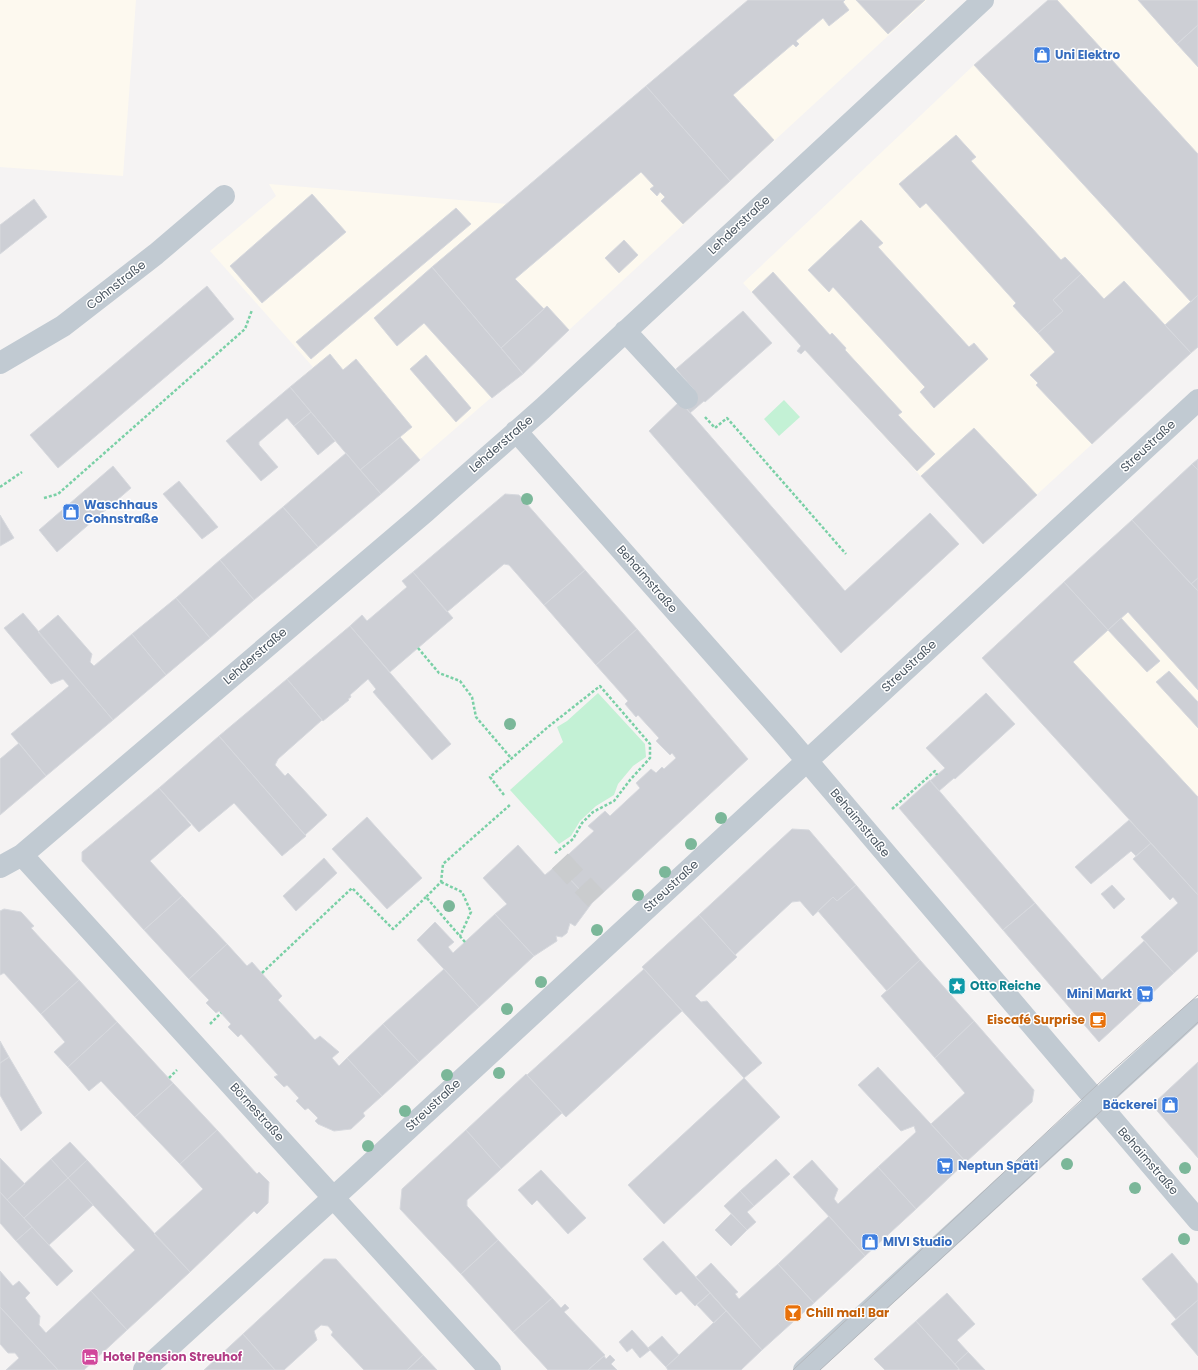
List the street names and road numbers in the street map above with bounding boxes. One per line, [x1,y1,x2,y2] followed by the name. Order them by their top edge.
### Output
[704,191,773,258] street label: Lehderstraße
[82,256,149,313] street label: Cohnstraße
[465,411,536,476] street label: Lehderstraße
[1116,416,1179,476] street label: Streustraße
[613,541,682,616] street label: Behaimstraße
[219,623,290,688] street label: Lehderstraße
[877,636,940,696] street label: Streustraße
[827,785,894,861] street label: Behaimstraße
[639,856,702,916] street label: Streustraße
[401,1075,464,1135] street label: Streustraße
[226,1079,288,1145] street label: Börnestraße
[1114,1123,1183,1198] street label: Behaimstraße

